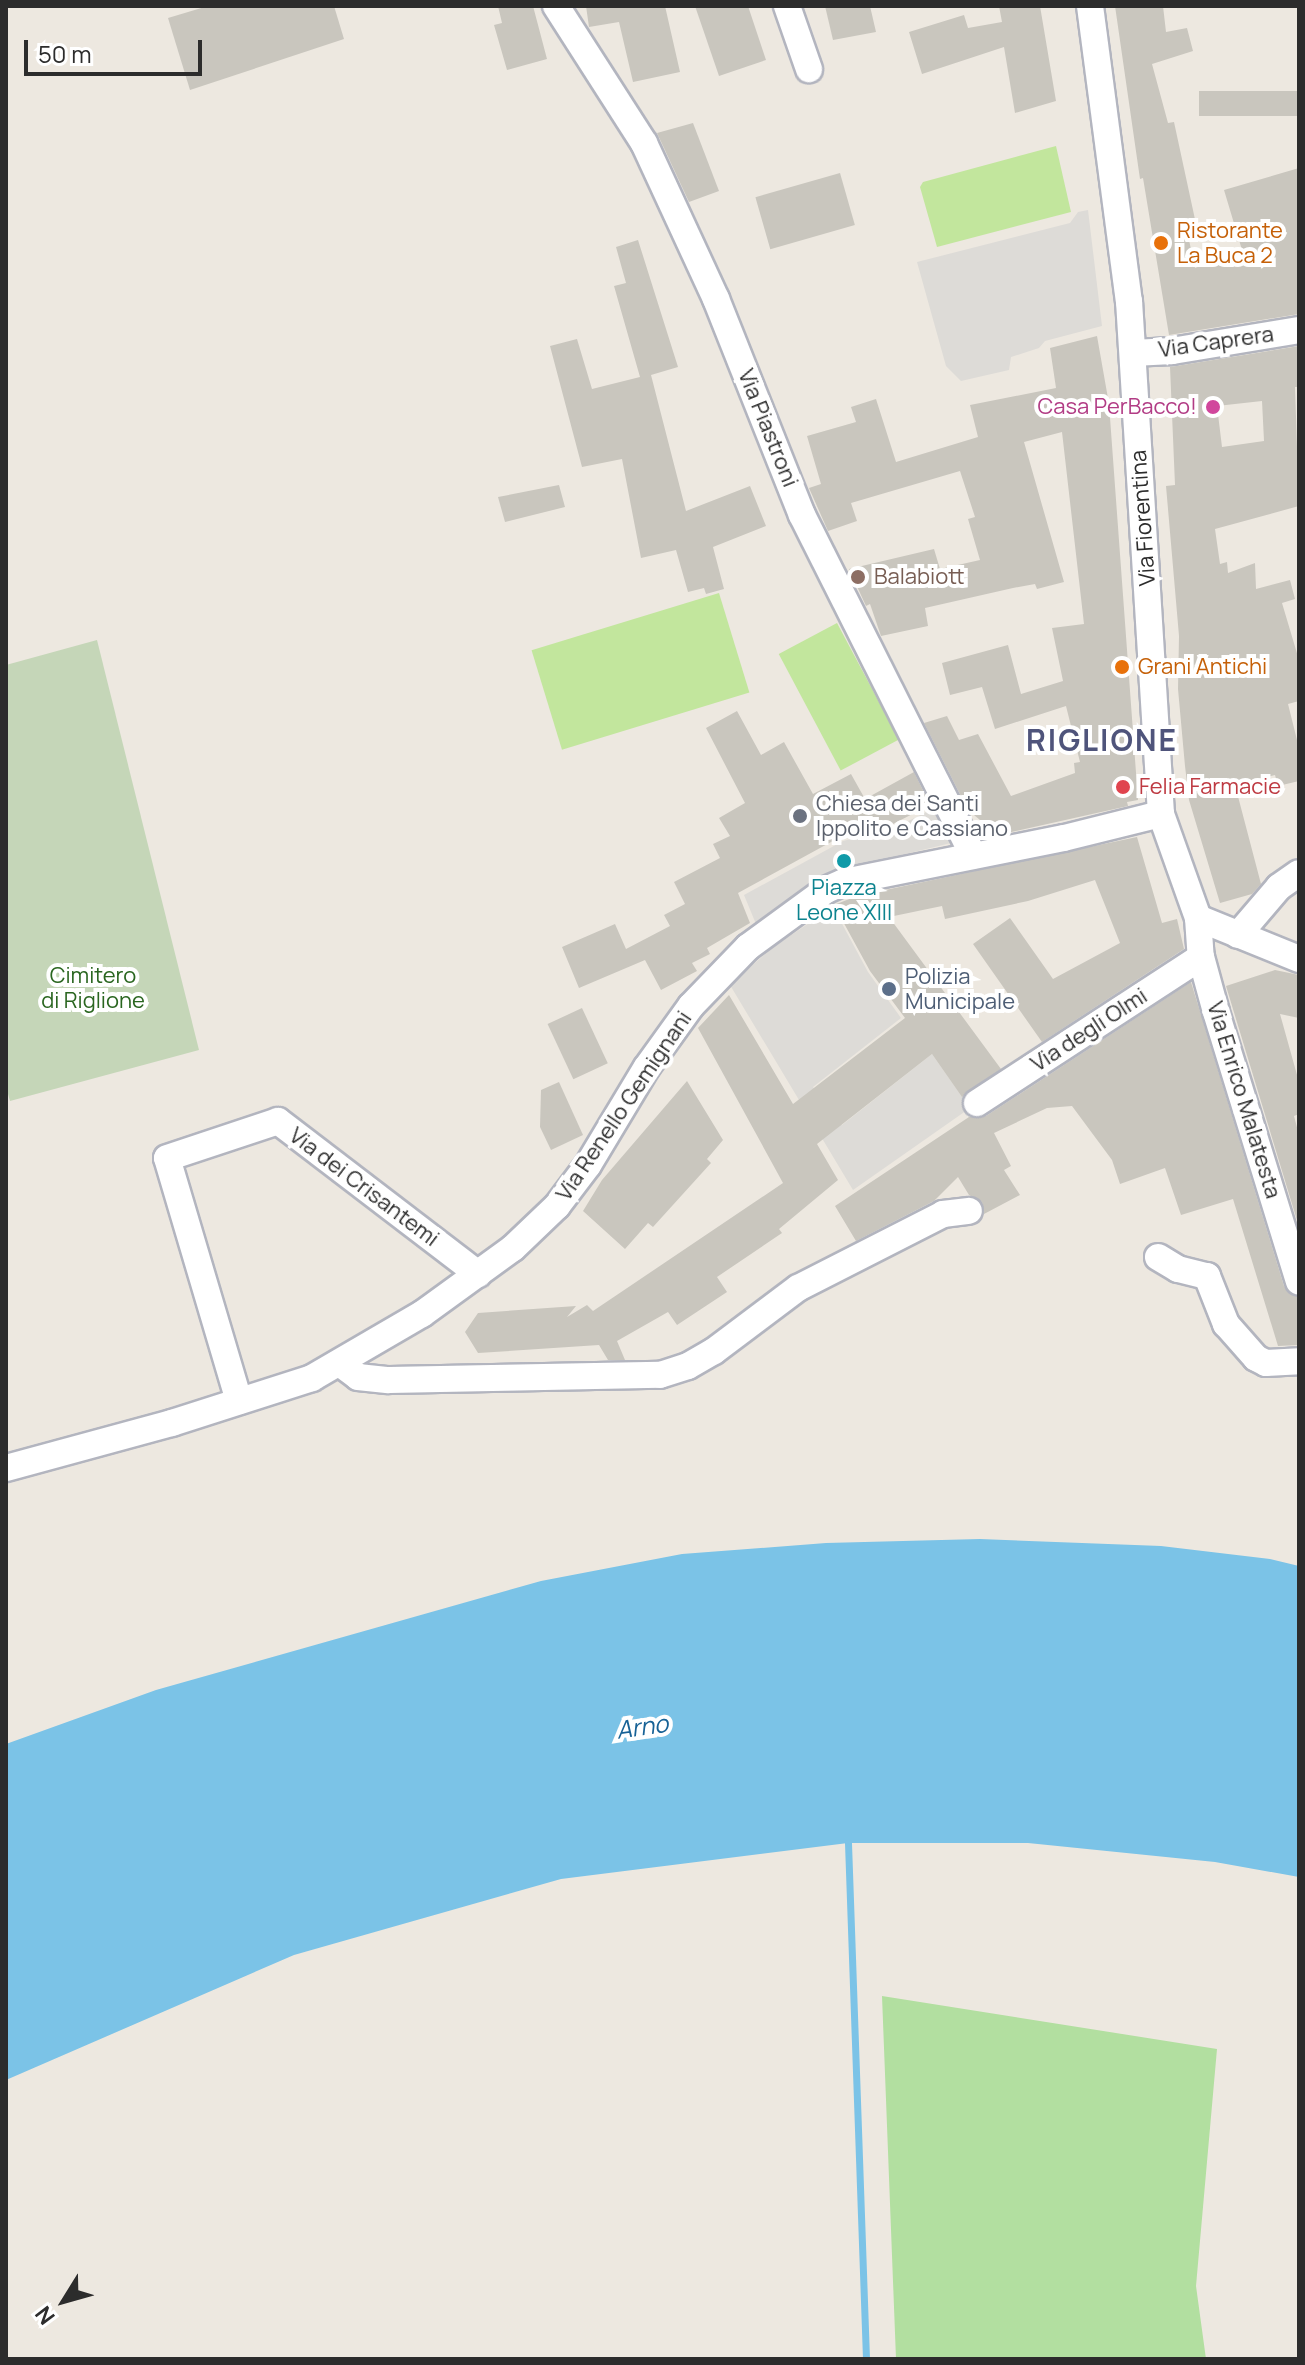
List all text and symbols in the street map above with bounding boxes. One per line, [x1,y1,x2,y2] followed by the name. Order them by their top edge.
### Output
[28,24,206,74] scale bar
[38,37,92,70] text: 50 m
[1177,217,1283,268] place label: Ristorante La Buca 2
[1152,234,1170,252] marker: Ristorante La Buca 2
[1157,321,1275,363] street label: Via Caprera
[732,365,804,491] street label: Via Piastroni
[1038,394,1197,420] place label: Casa PerBacco!
[1204,398,1222,416] marker: Casa PerBacco!
[1125,449,1161,587] street label: Via Fiorentina
[874,564,965,590] place label: Balabiott
[849,568,867,586] marker: Balabiott
[1138,654,1267,680] place label: Grani Antichi
[1113,658,1131,676] marker: Grani Antichi
[1026,722,1178,758] district label: RIGLIONE
[1139,774,1281,800] place label: Felia Farmacie
[1114,778,1132,796] marker: Felia Farmacie
[816,790,1008,842] place label: Chiesa dei Santi Ippolito e Cassiano
[791,807,809,825] marker: Chiesa dei Santi Ippolito e Cassiano
[835,852,853,870] marker: Piazza Leone XIII
[796,874,892,926] place label: Piazza Leone XIII
[41,962,145,1014] park label: Cimitero di Riglione
[905,963,1015,1014] place label: Polizia Municipale
[880,980,898,998] marker: Polizia Municipale
[1026,983,1152,1077] street label: Via degli Olmi
[1201,998,1287,1202] street label: Via Enrico Malatesta
[551,1006,697,1206] street label: Via Renello Gemignani
[284,1122,444,1252] street label: Via dei Crisantemi
[614,1708,670,1744] water label: Arno
[24,2261,104,2341] north arrow
[28,2300,62,2331] text: N

